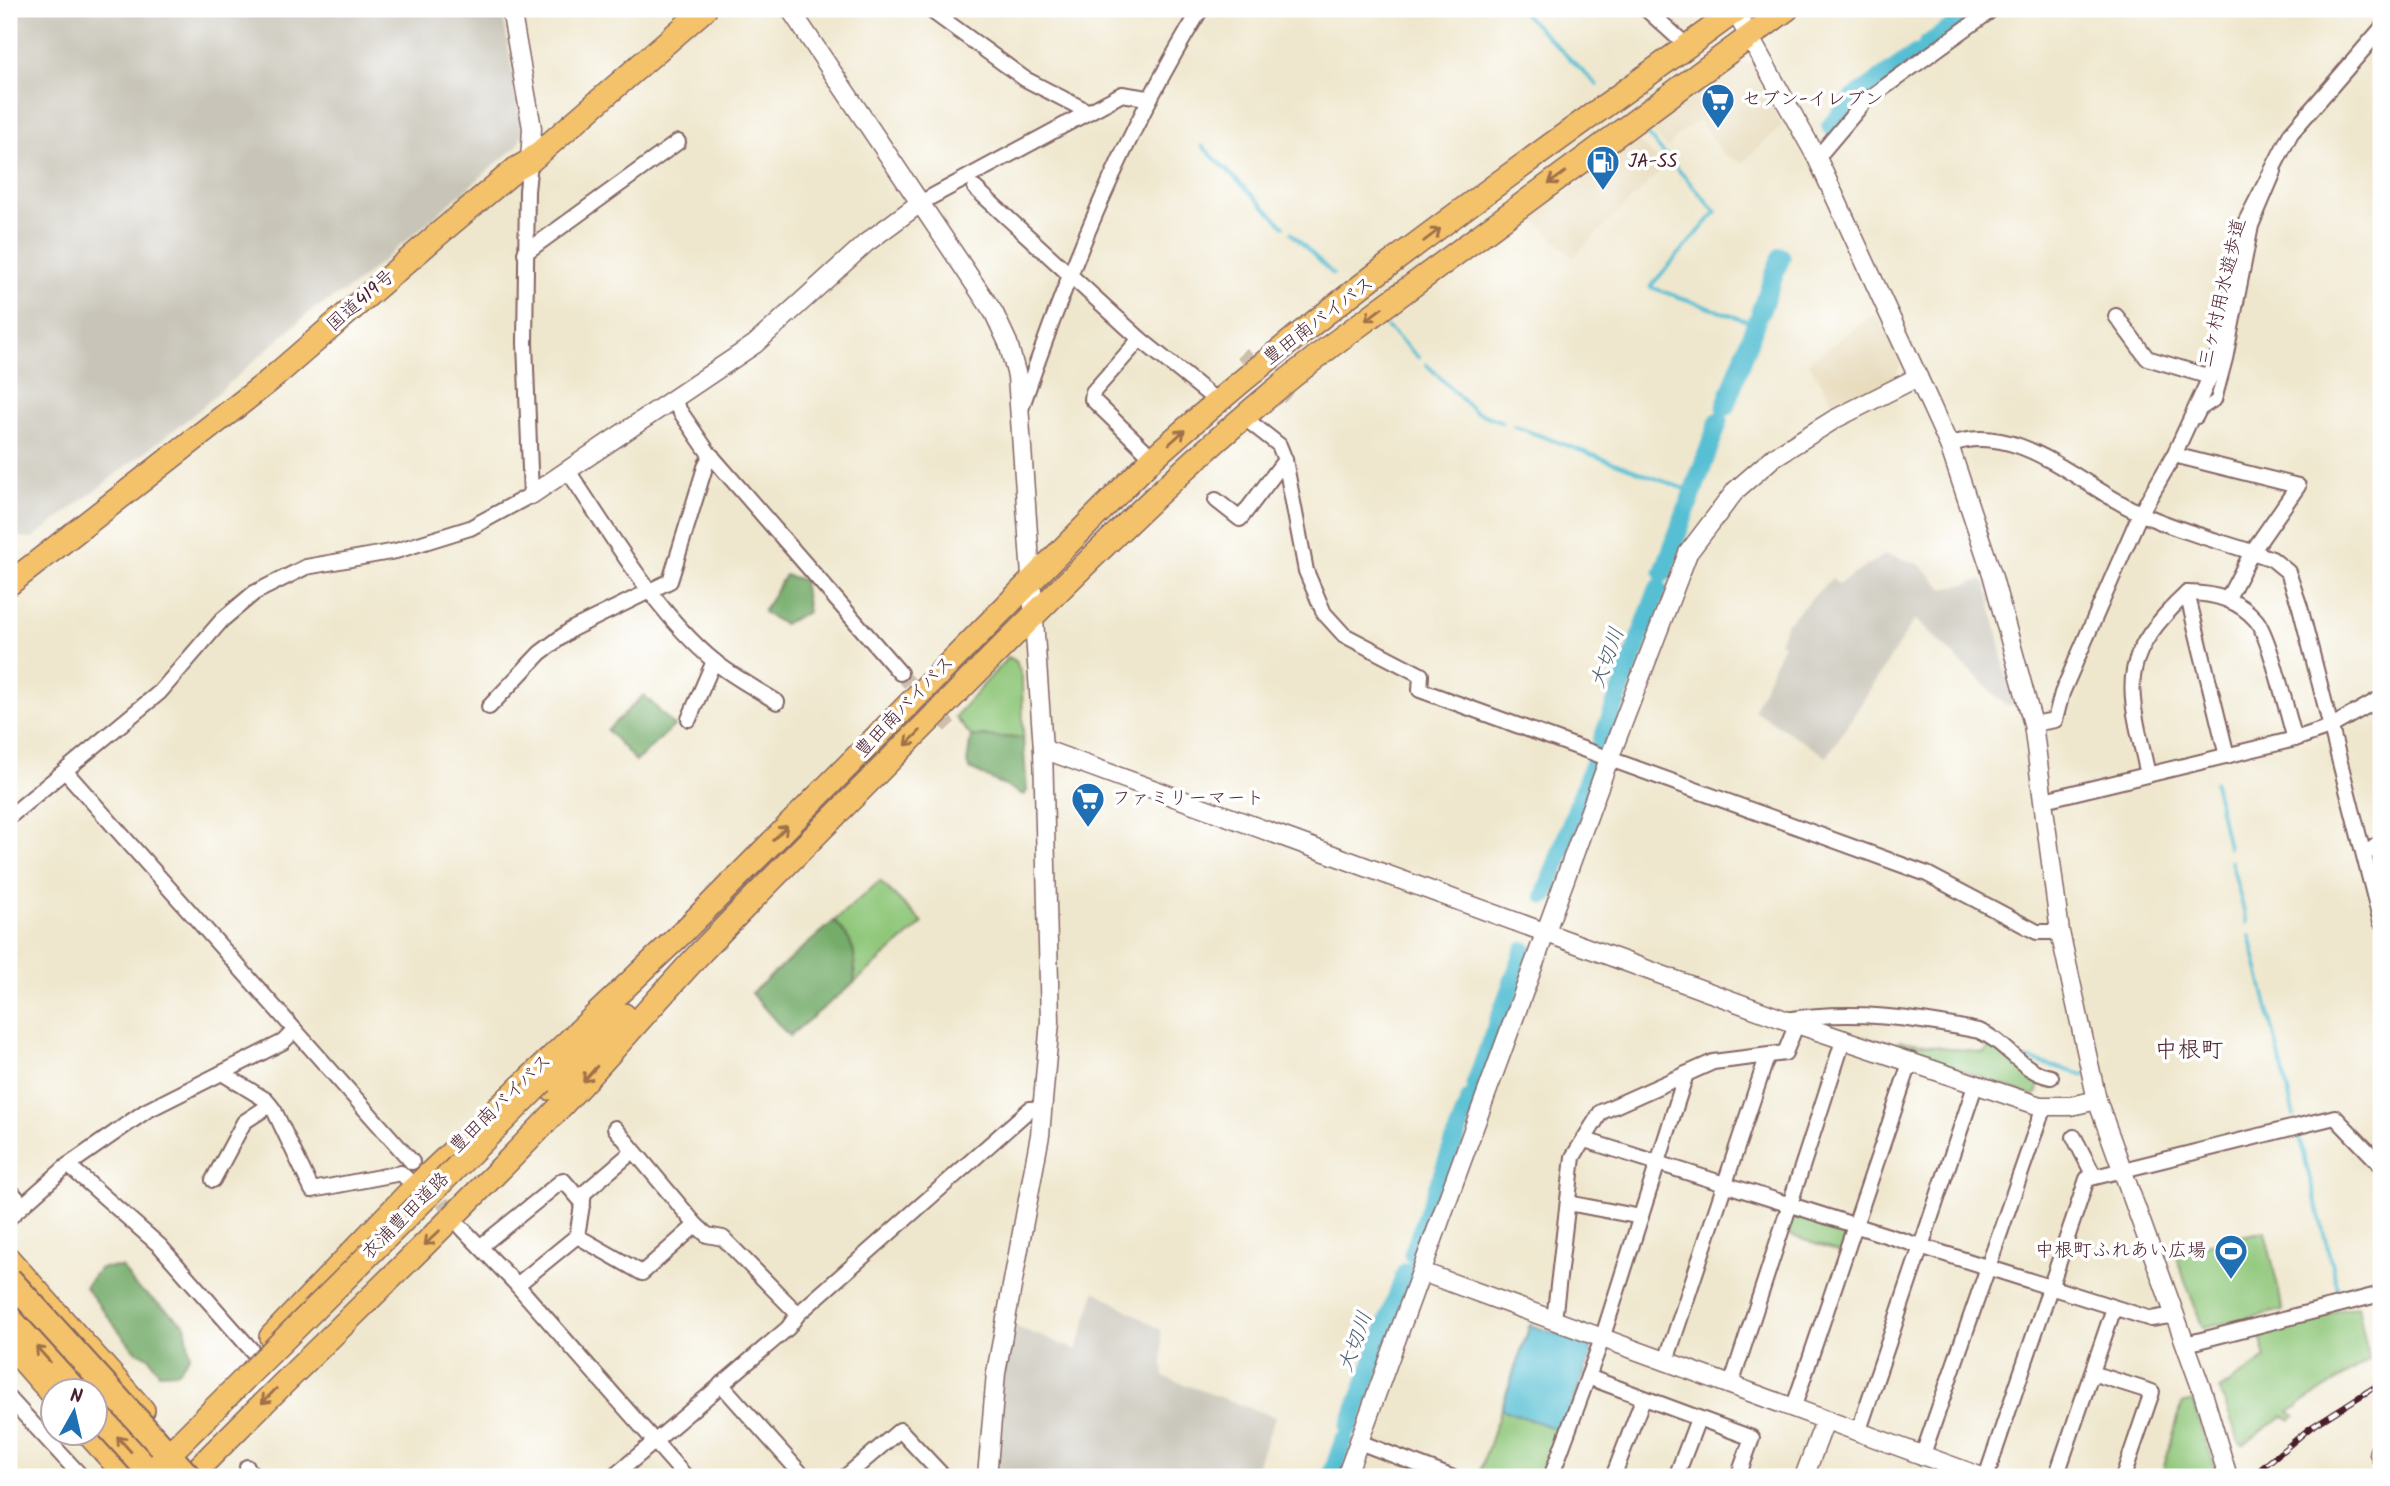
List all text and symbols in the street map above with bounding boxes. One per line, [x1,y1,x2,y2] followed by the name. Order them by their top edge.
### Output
[1699,81,1737,130] supermarket icon: セブン-イレブン
[1742,85,1884,115] place label: セブン-イレブン
[1584,143,1622,192] fuel station icon: JA-SS
[1628,147,1677,177] place label: JA-SS
[1548,171,1567,185] one-way arrow
[2191,216,2255,370] street label: 三ヶ村用水遊歩道
[1422,228,1441,242] one-way arrow
[320,263,402,339] street label: 国道419号
[1257,269,1381,373] street label: 豊田南バイパス
[1366,306,1384,321] one-way arrow
[1168,429,1186,445] one-way arrow
[1582,623,1634,693] water label: 大切川
[848,649,962,765] street label: 豊田南バイパス
[905,729,922,746] one-way arrow
[1069,780,1107,829] supermarket icon: ファミリーマート
[1112,784,1264,814] place label: ファミリーマート
[771,825,788,842] one-way arrow
[2155,1033,2224,1069] district label: 中根町
[443,1047,559,1161] street label: 豊田南バイパス
[582,1065,598,1083] one-way arrow
[355,1165,457,1267] street label: 衣浦豊田道路
[424,1229,441,1246] one-way arrow
[2212,1232,2250,1281] sports icon: 中根町ふれあい広場
[2035,1236,2206,1266] place label: 中根町ふれあい広場
[1330,1307,1382,1377] water label: 大切川
[34,1346,51,1363] one-way arrow
[38,1378,108,1448] north arrow
[68,1381,84,1413] text: N
[261,1387,278,1404] one-way arrow
[116,1436,133,1453] one-way arrow

